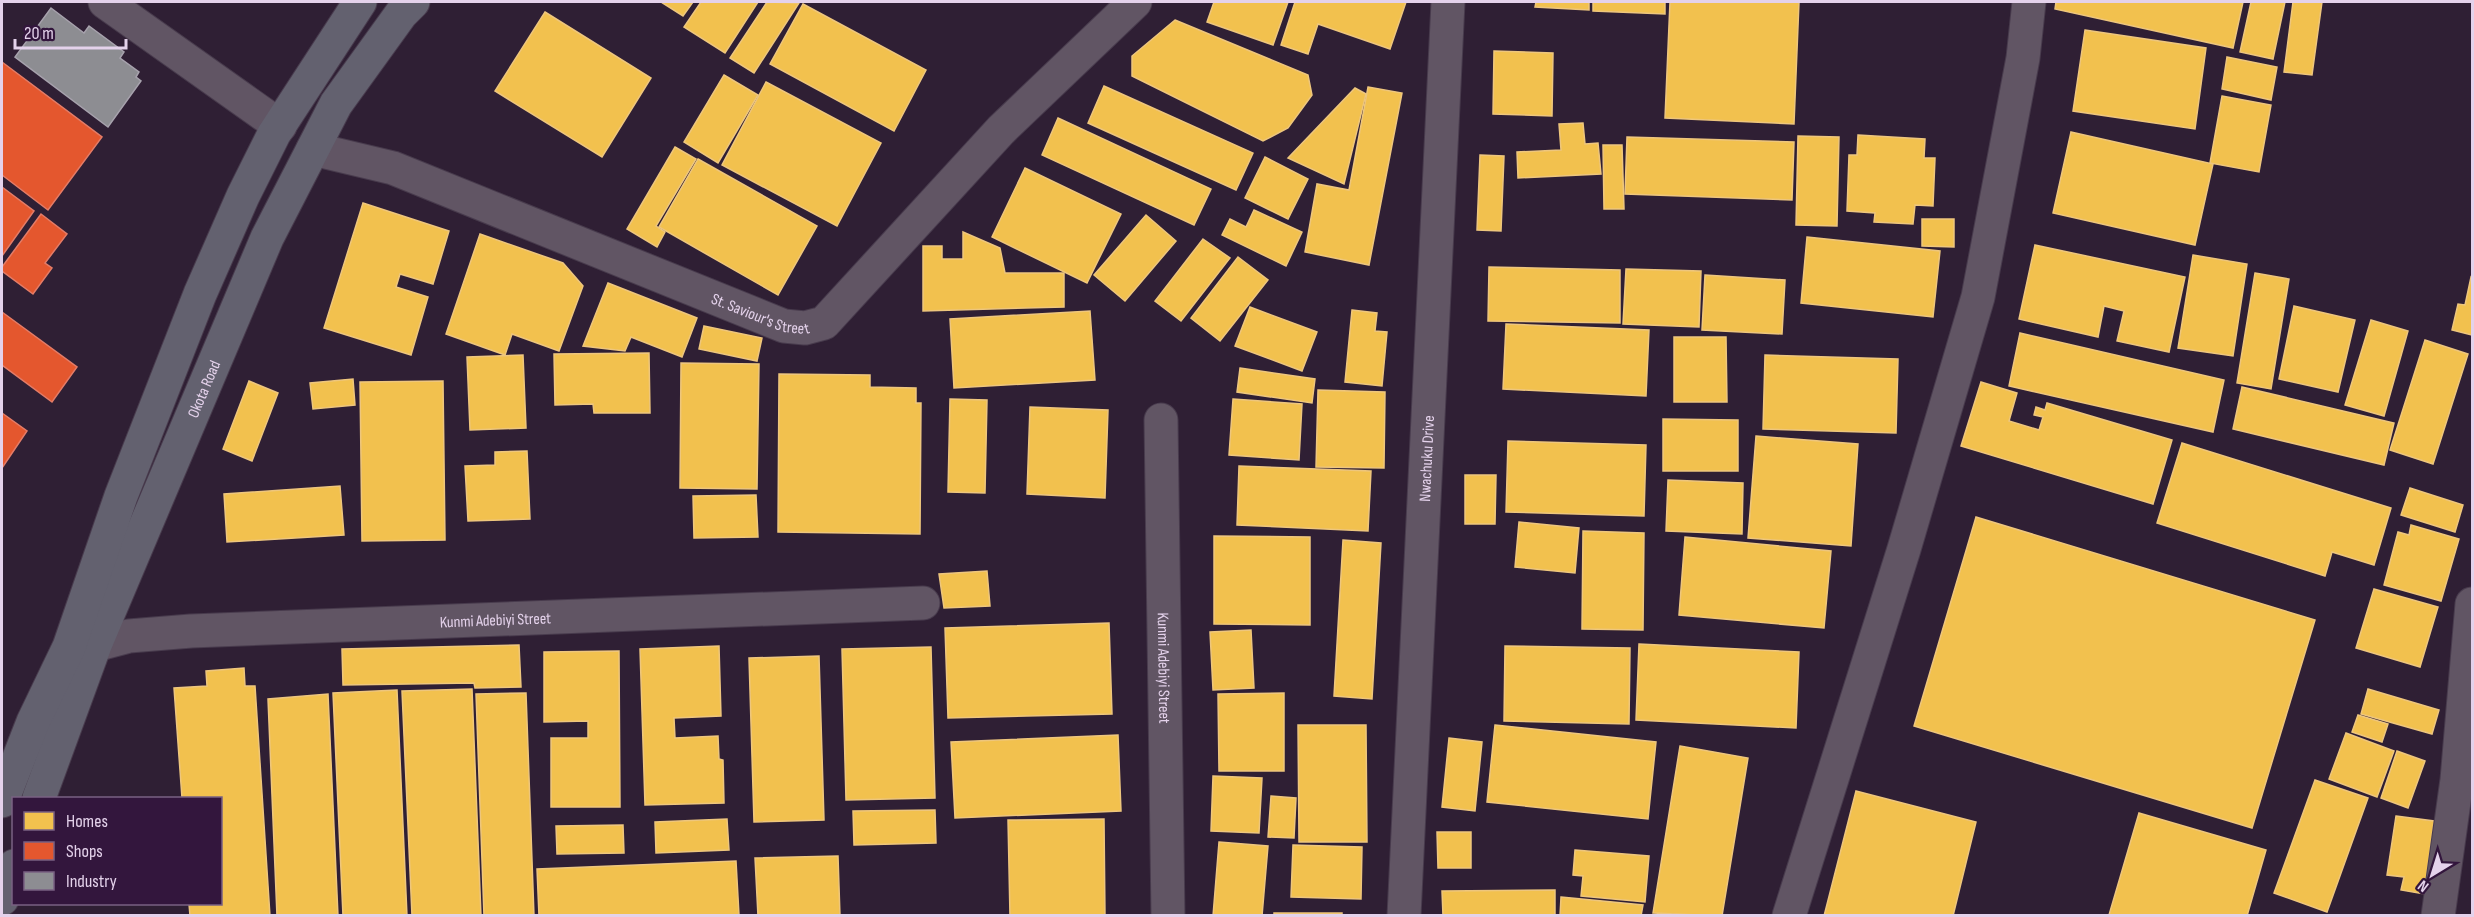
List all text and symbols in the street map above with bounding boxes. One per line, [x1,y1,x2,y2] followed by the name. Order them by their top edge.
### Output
[15,12,126,50] scale bar
[24,23,54,44] text: 20 m
[708,290,812,339] street label: St. Saviour's Street
[184,358,225,421] street label: Okota Road
[1416,415,1439,502] street label: Nwachuku Drive
[439,609,551,632] street label: Kunmi Adebiyi Street
[1153,612,1173,724] street label: Kunmi Adebiyi Street
[12,797,222,905] legend
[66,811,108,832] text: Homes
[66,841,103,862] text: Shops
[2402,845,2462,905] north arrow
[66,871,117,892] text: Industry
[2414,876,2433,896] text: N

